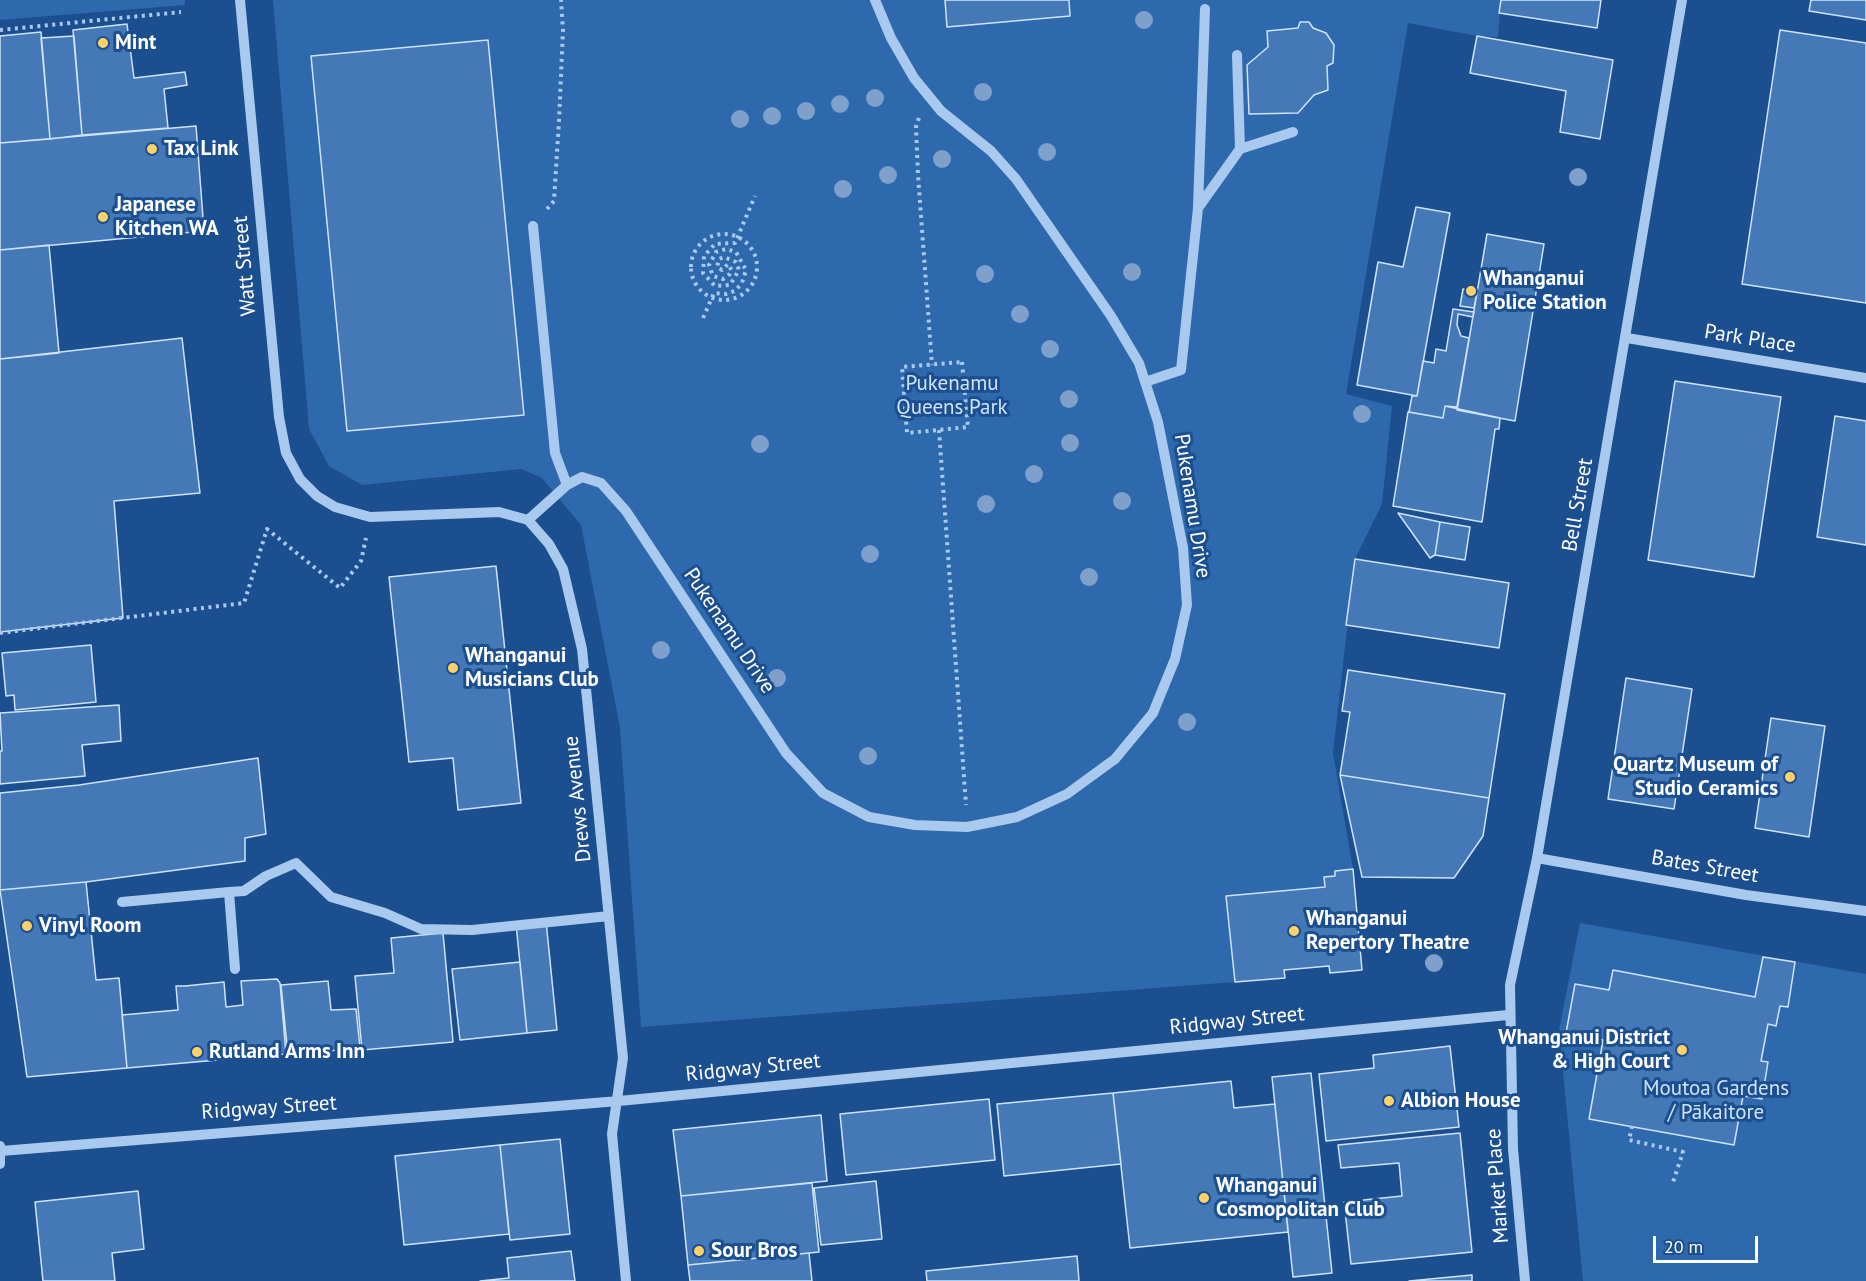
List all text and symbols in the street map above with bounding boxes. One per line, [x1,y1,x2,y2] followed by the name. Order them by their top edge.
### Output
[115,30,156,56] place label: Mint
[96,36,110,50] marker: Mint
[164,136,239,162] place label: Tax Link
[145,142,159,156] marker: Tax Link
[115,192,219,242] place label: Japanese Kitchen WA
[96,210,110,224] marker: Japanese Kitchen WA
[228,215,262,317] street label: Watt Street
[1483,266,1607,316] place label: Whanganui Police Station
[1464,284,1478,298] marker: Whanganui Police Station
[1703,319,1797,359] street label: Park Place
[896,371,1008,421] park label: Pukenamu Queens Park
[1168,432,1216,580] street label: Pukenamu Drive
[1557,456,1599,554] street label: Bell Street
[678,564,780,698] street label: Pukenamu Drive
[465,643,599,693] place label: Whanganui Musicians Club
[446,661,460,675] marker: Whanganui Musicians Club
[559,735,597,863] street label: Drews Avenue
[1613,752,1778,802] place label: Quartz Museum of Studio Ceramics
[1783,770,1797,784] marker: Quartz Museum of Studio Ceramics
[1649,845,1761,889] street label: Bates Street
[1306,906,1469,956] place label: Whanganui Repertory Theatre
[39,913,141,939] place label: Vinyl Room
[20,919,34,933] marker: Vinyl Room
[1287,924,1301,938] marker: Whanganui Repertory Theatre
[1168,1001,1306,1041] street label: Ridgway Street
[1498,1025,1670,1075] place label: Whanganui District & High Court
[209,1039,365,1065] place label: Rutland Arms Inn
[1675,1043,1689,1057] marker: Whanganui District & High Court
[190,1045,204,1059] marker: Rutland Arms Inn
[684,1048,822,1088] street label: Ridgway Street
[1643,1076,1789,1126] park label: Moutoa Gardens / Pākaitore
[1401,1088,1521,1114] place label: Albion House
[200,1091,338,1125] street label: Ridgway Street
[1382,1094,1396,1108] marker: Albion House
[1481,1128,1515,1244] street label: Market Place
[1216,1173,1385,1223] place label: Whanganui Cosmopolitan Club
[1197,1191,1211,1205] marker: Whanganui Cosmopolitan Club
[1656,1224,1761,1262] scale bar
[1664,1235,1703,1258] text: 20 m
[711,1238,797,1264] place label: Sour Bros
[692,1244,706,1258] marker: Sour Bros

